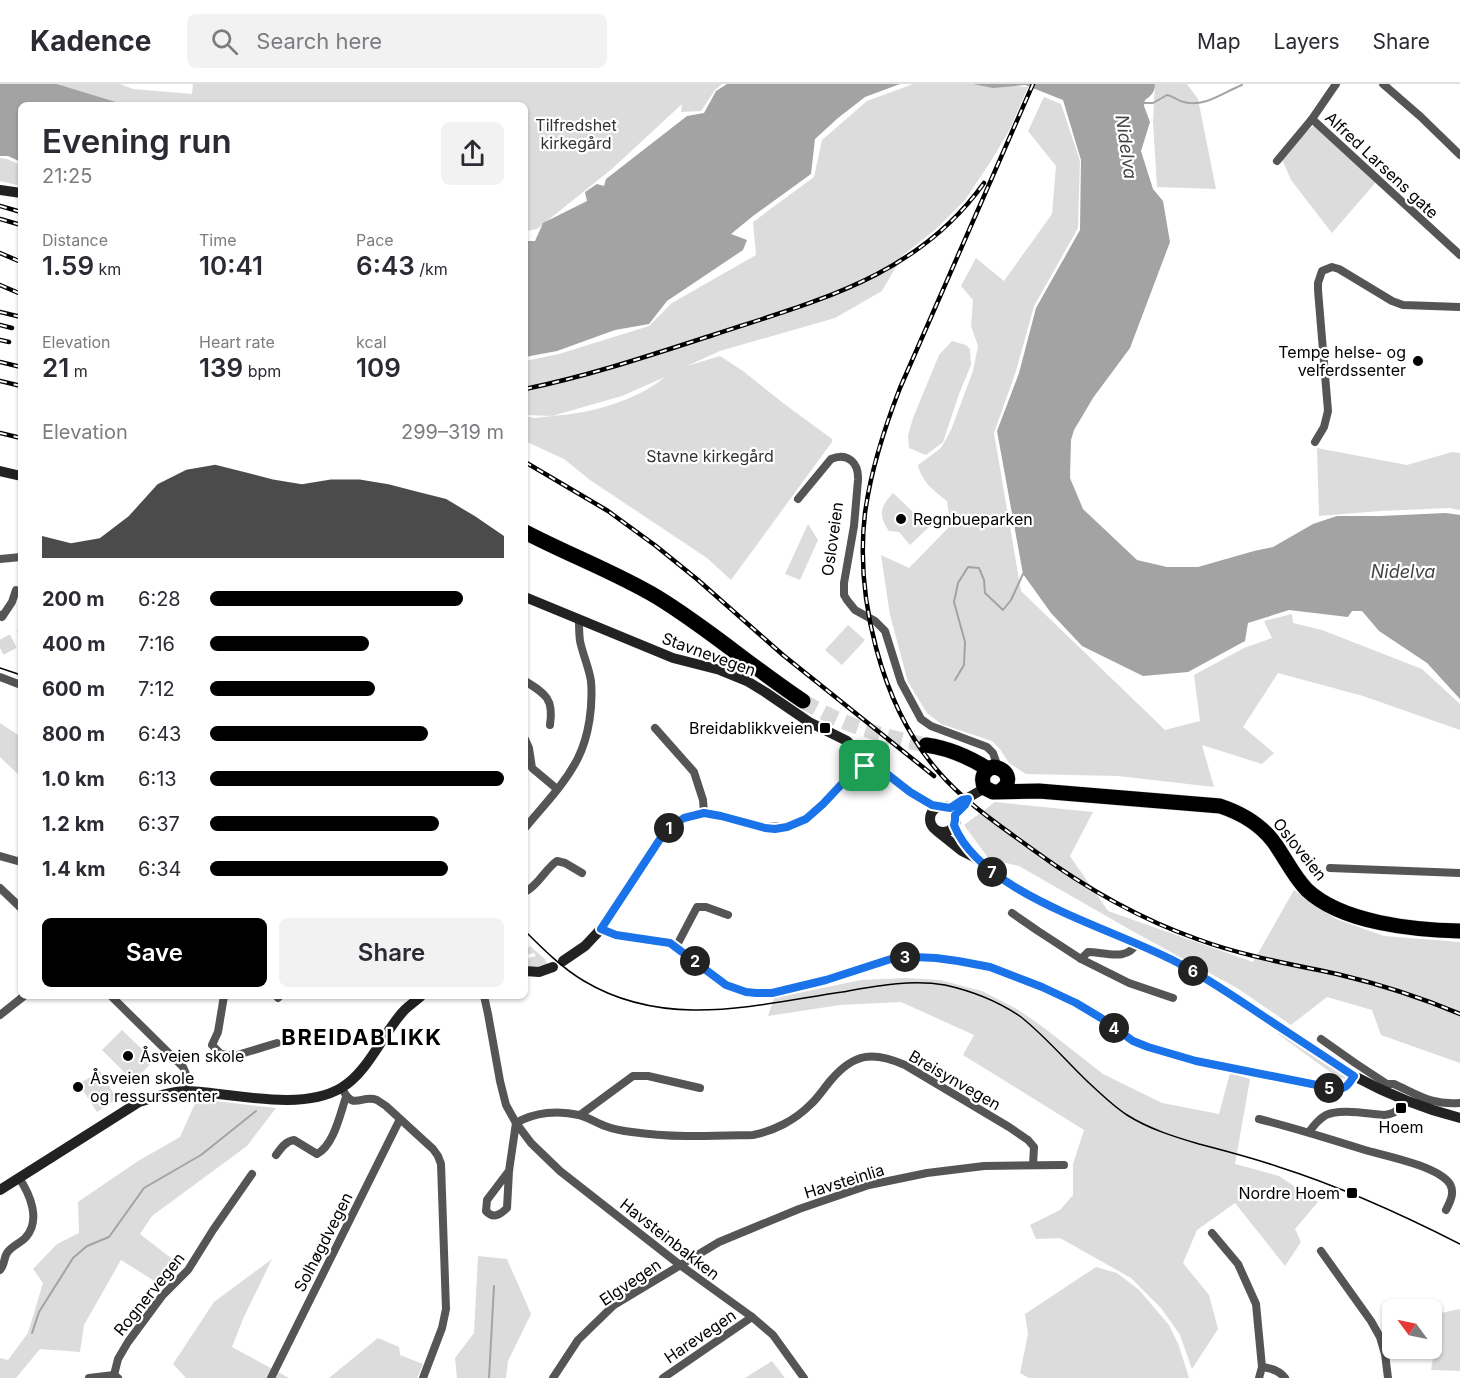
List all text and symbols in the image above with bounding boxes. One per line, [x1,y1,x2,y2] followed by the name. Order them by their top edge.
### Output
[187,14,607,68] search box
[30,24,151,58] text: Kadence
[208,25,241,58] icon: search
[256,28,382,54] text: Search here
[1197,29,1241,54] text: Map
[1274,29,1340,54] text: Layers
[1373,29,1430,54] text: Share
[1321,107,1443,223] street label: Alfred Larsens gate
[1112,113,1141,180] water label: Nidelva
[535,115,617,153] park label: Tilfredshet kirkegård
[42,121,232,161] text: Evening run
[441,122,504,185] button: share
[42,164,92,188] text: 21:25
[42,230,108,250] text: Distance
[199,230,237,250] text: Time
[356,230,394,250] text: Pace
[42,250,94,281] text: 1.59
[199,250,263,281] text: 10:41
[356,250,415,281] text: 6:43
[94,259,121,279] text: km
[415,259,448,279] text: /km
[42,332,111,352] text: Elevation
[199,332,275,352] text: Heart rate
[356,332,387,352] text: kcal
[1278,342,1406,380] place label: Tempe helse- og velferdssenter
[42,352,69,383] text: 21
[199,352,243,383] text: 139
[356,352,401,383] text: 109
[1411,354,1425,368] marker: Tempe helse- og velferdssenter
[69,361,88,381] text: m
[243,361,281,381] text: bpm
[42,420,128,444] text: Elevation
[401,420,504,444] text: 299–319 m
[646,446,774,466] park label: Stavne kirkegård
[817,501,847,577] street label: Osloveien
[913,509,1033,529] place label: Regnbueparken
[894,512,908,526] marker: Regnbueparken
[1371,561,1435,582] water label: Nidelva
[42,587,105,611] text: 200 m
[138,587,181,611] text: 6:28
[659,628,759,680] street label: Stavnevegen
[42,632,106,656] text: 400 m
[138,632,175,656] text: 7:16
[42,677,105,701] text: 600 m
[138,677,175,701] text: 7:12
[689,718,813,738] place label: Breidablikkveien
[818,721,832,735] marker: Breidablikkveien
[42,722,105,746] text: 800 m
[138,722,181,746] text: 6:43
[839,740,890,791] pin
[848,749,881,782] icon: arrive
[42,767,105,791] text: 1.0 km
[138,767,177,791] text: 6:13
[42,812,105,836] text: 1.2 km
[138,812,180,836] text: 6:37
[654,813,684,843] pin: 1
[1269,814,1331,884] street label: Osloveien
[666,818,672,838] text: 1
[42,857,105,881] text: 1.4 km
[138,857,181,881] text: 6:34
[977,857,1007,887] pin: 7
[987,862,997,882] text: 7
[42,918,267,987] button: Save
[279,918,504,987] button: Share
[890,942,920,972] pin: 3
[680,946,710,976] pin: 2
[900,947,910,967] text: 3
[690,951,700,971] text: 2
[1178,956,1208,986] pin: 6
[1188,961,1198,981] text: 6
[1099,1013,1129,1043] pin: 4
[1109,1018,1119,1038] text: 4
[281,1024,443,1050] district label: BREIDABLIKK
[140,1046,244,1066] place label: Åsveien skole
[906,1046,1004,1114] street label: Breisynvegen
[121,1049,135,1063] marker: Åsveien skole
[90,1068,217,1106] place label: Åsveien skole og ressurssenter
[1314,1073,1344,1103] pin: 5
[1324,1078,1334,1098] text: 5
[71,1080,85,1094] marker: Åsveien skole og ressurssenter
[1394,1101,1408,1115] marker: Hoem
[1379,1117,1423,1137] place label: Hoem
[802,1159,886,1203] street label: Havsteinlia
[1238,1183,1340,1203] place label: Nordre Hoem
[1345,1186,1359,1200] marker: Nordre Hoem
[289,1189,357,1295] street label: Solhøgdvegen
[616,1194,724,1284] street label: Havsteinbakken
[109,1248,189,1340] street label: Rognervegen
[595,1254,665,1310] street label: Elgvegen
[1382,1299,1442,1359] north arrow
[1382,1299,1442,1359] map controls
[660,1305,740,1367] street label: Harevegen

